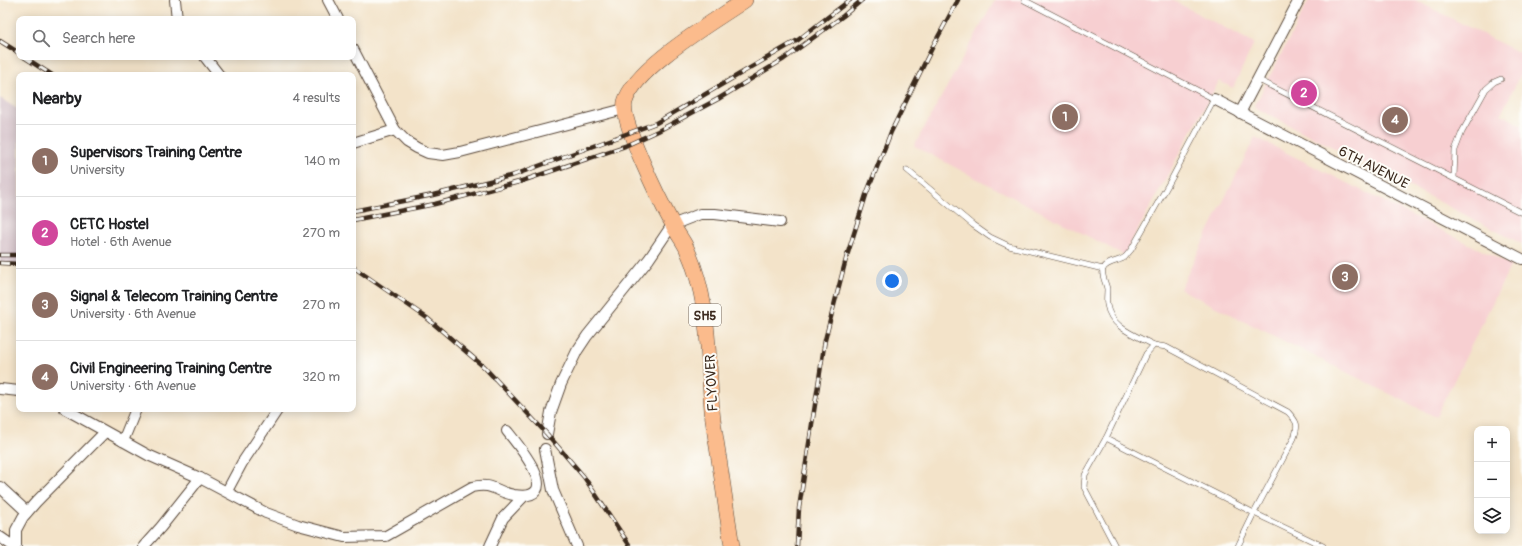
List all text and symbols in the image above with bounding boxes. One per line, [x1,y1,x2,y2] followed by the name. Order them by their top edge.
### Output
[16,16,356,60] search box
[30,27,52,49] icon: search
[62,29,135,48] text: Search here
[1291,78,1317,108] pin: 2
[32,88,81,109] text: Nearby
[293,90,340,106] text: 4 results
[1052,102,1078,132] pin: 1
[1382,105,1408,135] pin: 4
[1336,142,1412,193] street label: 6TH AVENUE
[70,143,242,162] text: Supervisors Training Centre
[42,153,48,169] text: 1
[304,153,340,169] text: 140 m
[70,162,124,178] text: University
[70,215,149,234] text: CETC Hostel
[41,225,49,241] text: 2
[303,225,340,241] text: 270 m
[70,234,171,250] text: Hotel · 6th Avenue
[1332,262,1358,292] pin: 3
[882,271,902,291] your location
[70,287,278,306] text: Signal & Telecom Training Centre
[41,297,49,313] text: 3
[303,297,340,313] text: 270 m
[689,304,721,326] road number: SH5
[70,306,196,322] text: University · 6th Avenue
[702,354,721,412] street label: FLYOVER
[70,359,272,378] text: Civil Engineering Training Centre
[41,369,49,385] text: 4
[302,369,340,385] text: 320 m
[70,378,196,394] text: University · 6th Avenue
[1474,426,1510,534] map controls
[1474,426,1510,462] button: +
[1474,462,1510,498] button: −
[1474,498,1510,534] button: layers

